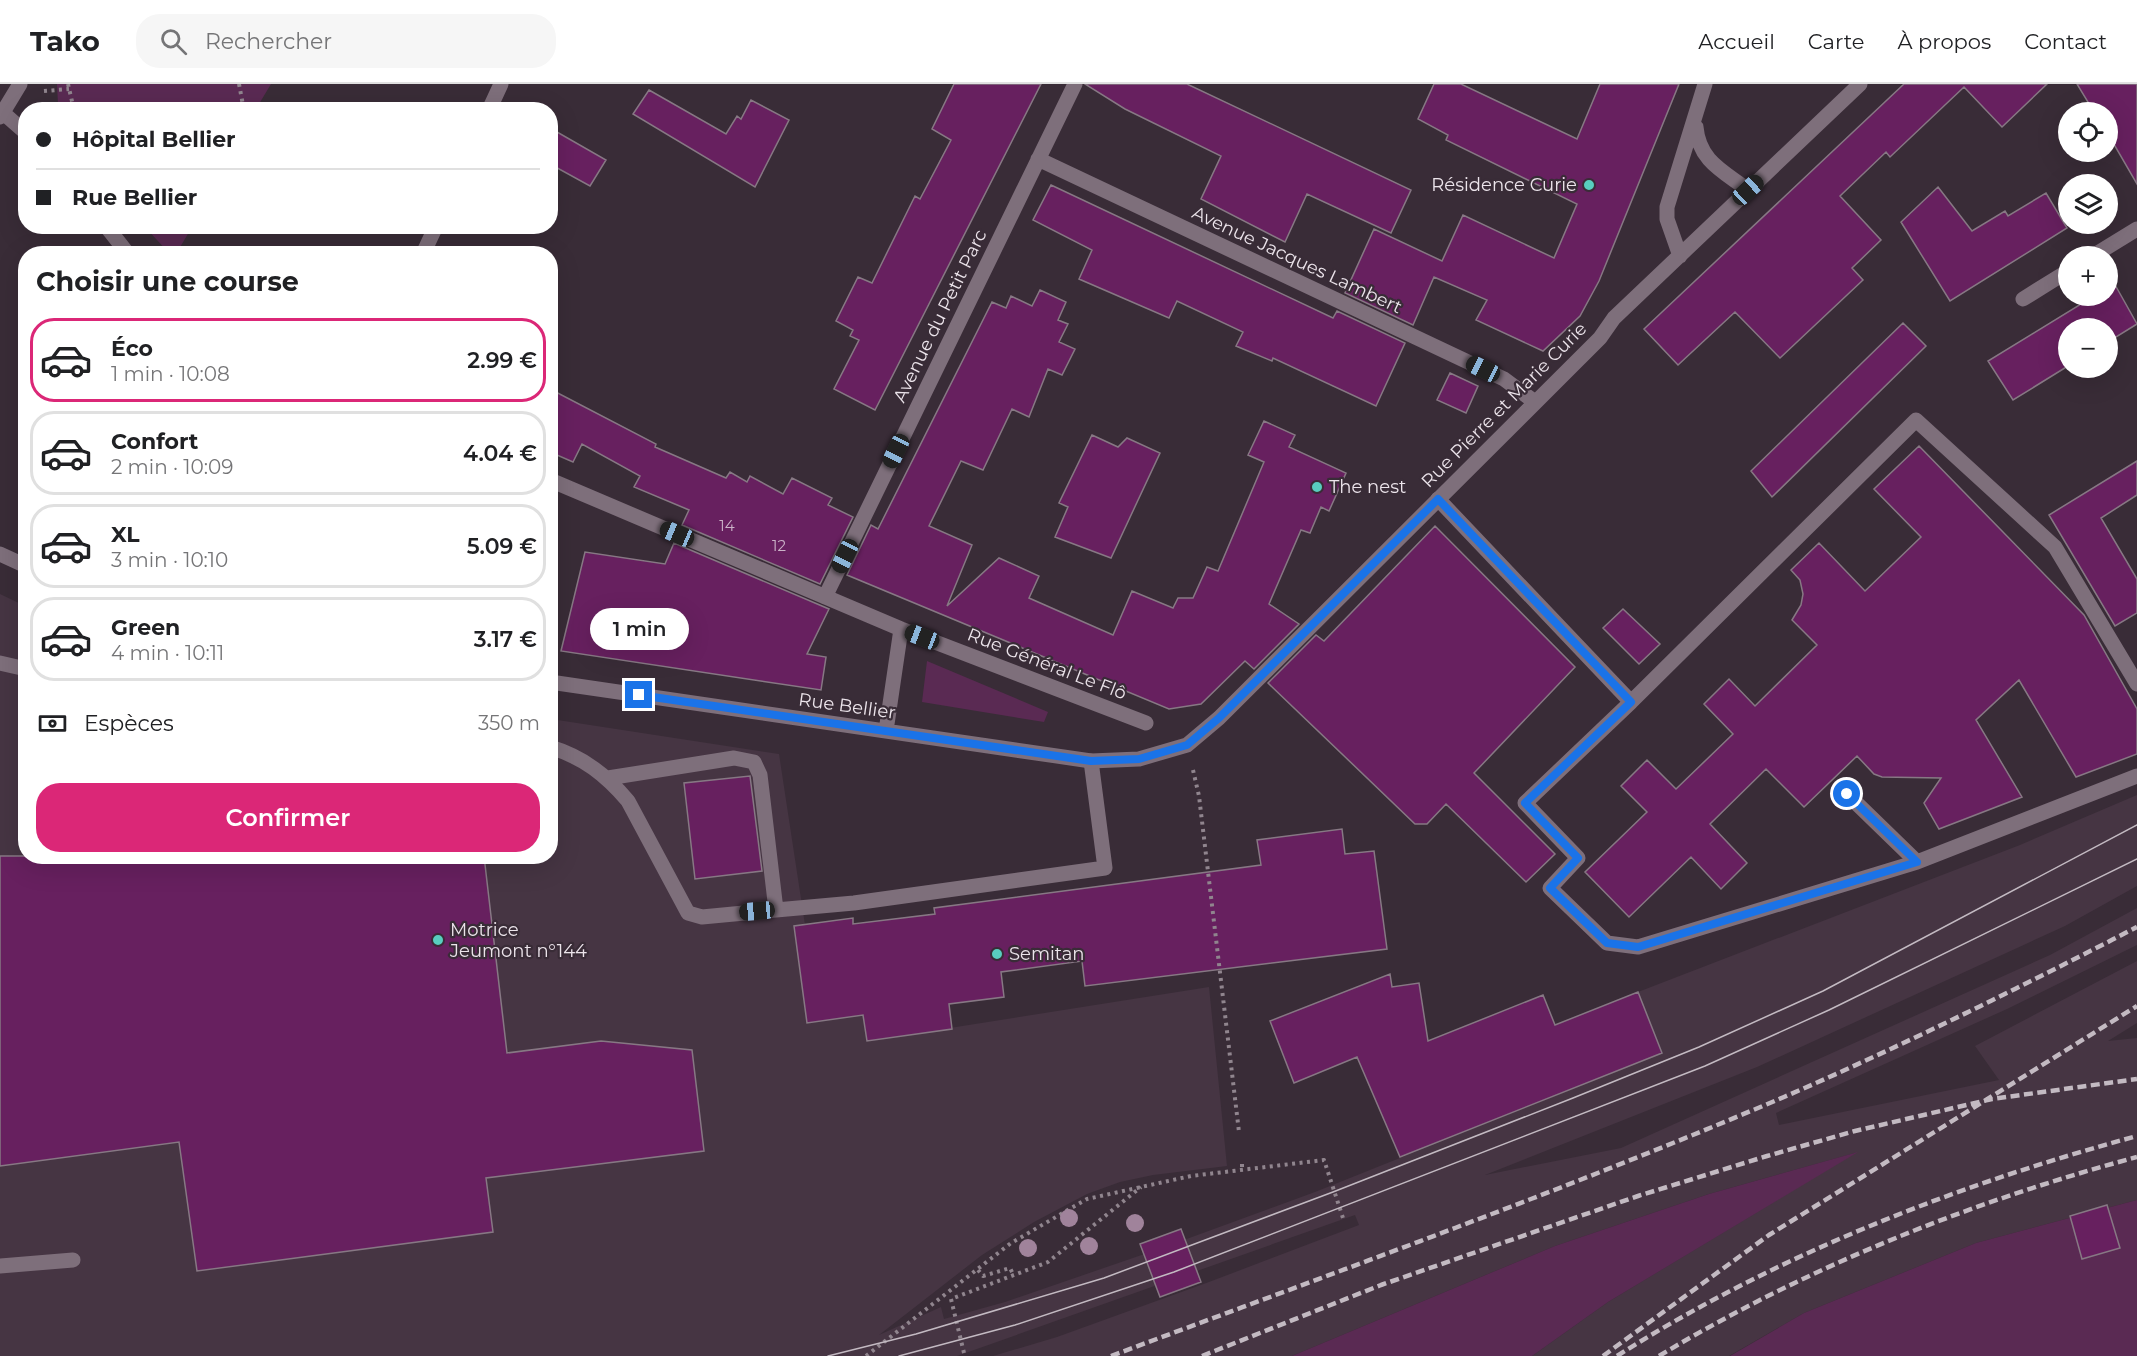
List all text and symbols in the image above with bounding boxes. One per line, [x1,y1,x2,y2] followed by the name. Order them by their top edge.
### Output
[136,14,556,68] search box
[30,24,100,58] text: Tako
[157,25,190,58] icon: search
[205,28,332,55] text: Rechercher
[1698,29,1775,54] text: Accueil
[1808,29,1864,54] text: Carte
[1897,29,1991,54] text: À propos
[2024,29,2107,54] text: Contact
[2058,102,2118,378] map controls
[2058,102,2118,162] button: locate
[72,126,236,153] text: Hôpital Bellier
[1729,171,1767,209] car
[1431,174,1577,196] place label: Résidence Curie
[2058,174,2118,234] button: layers
[1582,178,1596,192] marker: Résidence Curie
[72,184,197,211] text: Rue Bellier
[1189,202,1405,318] street label: Avenue Jacques Lambert
[889,226,991,406] street label: Avenue du Petit Parc
[2058,246,2118,306] button: +
[36,265,299,298] text: Choisir une course
[1417,318,1591,492] street label: Rue Pierre et Marie Curie
[2058,318,2118,378] button: −
[39,333,93,387] icon: car
[111,335,153,362] text: Éco
[467,347,537,374] text: 2.99 €
[1463,353,1503,385] car
[111,362,230,386] text: 1 min · 10:08
[39,426,93,480] icon: car
[111,428,198,455] text: Confort
[880,431,912,471] car
[463,440,537,467] text: 4.04 €
[111,455,233,479] text: 2 min · 10:09
[1329,476,1406,498] place label: The nest
[1310,480,1324,494] marker: The nest
[719,516,735,535] house number: 14
[39,519,93,573] icon: car
[657,519,697,549] car
[111,521,140,548] text: XL
[467,533,537,560] text: 5.09 €
[772,536,786,555] house number: 12
[829,536,861,576] car
[111,548,228,572] text: 3 min · 10:10
[590,608,688,650] callout: 1 min
[39,612,93,666] icon: car
[111,614,180,641] text: Green
[613,617,666,641] text: 1 min
[902,622,942,652] car
[964,623,1130,705] street label: Rue Général Le Flô
[474,626,537,653] text: 3.17 €
[111,641,224,665] text: 4 min · 10:11
[625,681,652,708] route end
[797,688,897,724] street label: Rue Bellier
[36,707,69,740] icon: cash
[84,710,174,737] text: Espèces
[478,711,540,735] text: 350 m
[1833,780,1860,807] route start
[36,783,540,852] button: Confirmer
[738,900,776,922] car
[449,919,587,962] place label: Motrice Jeumont n°144
[431,933,445,947] marker: Motrice Jeumont n°144
[1009,943,1084,965] place label: Semitan
[990,947,1004,961] marker: Semitan

